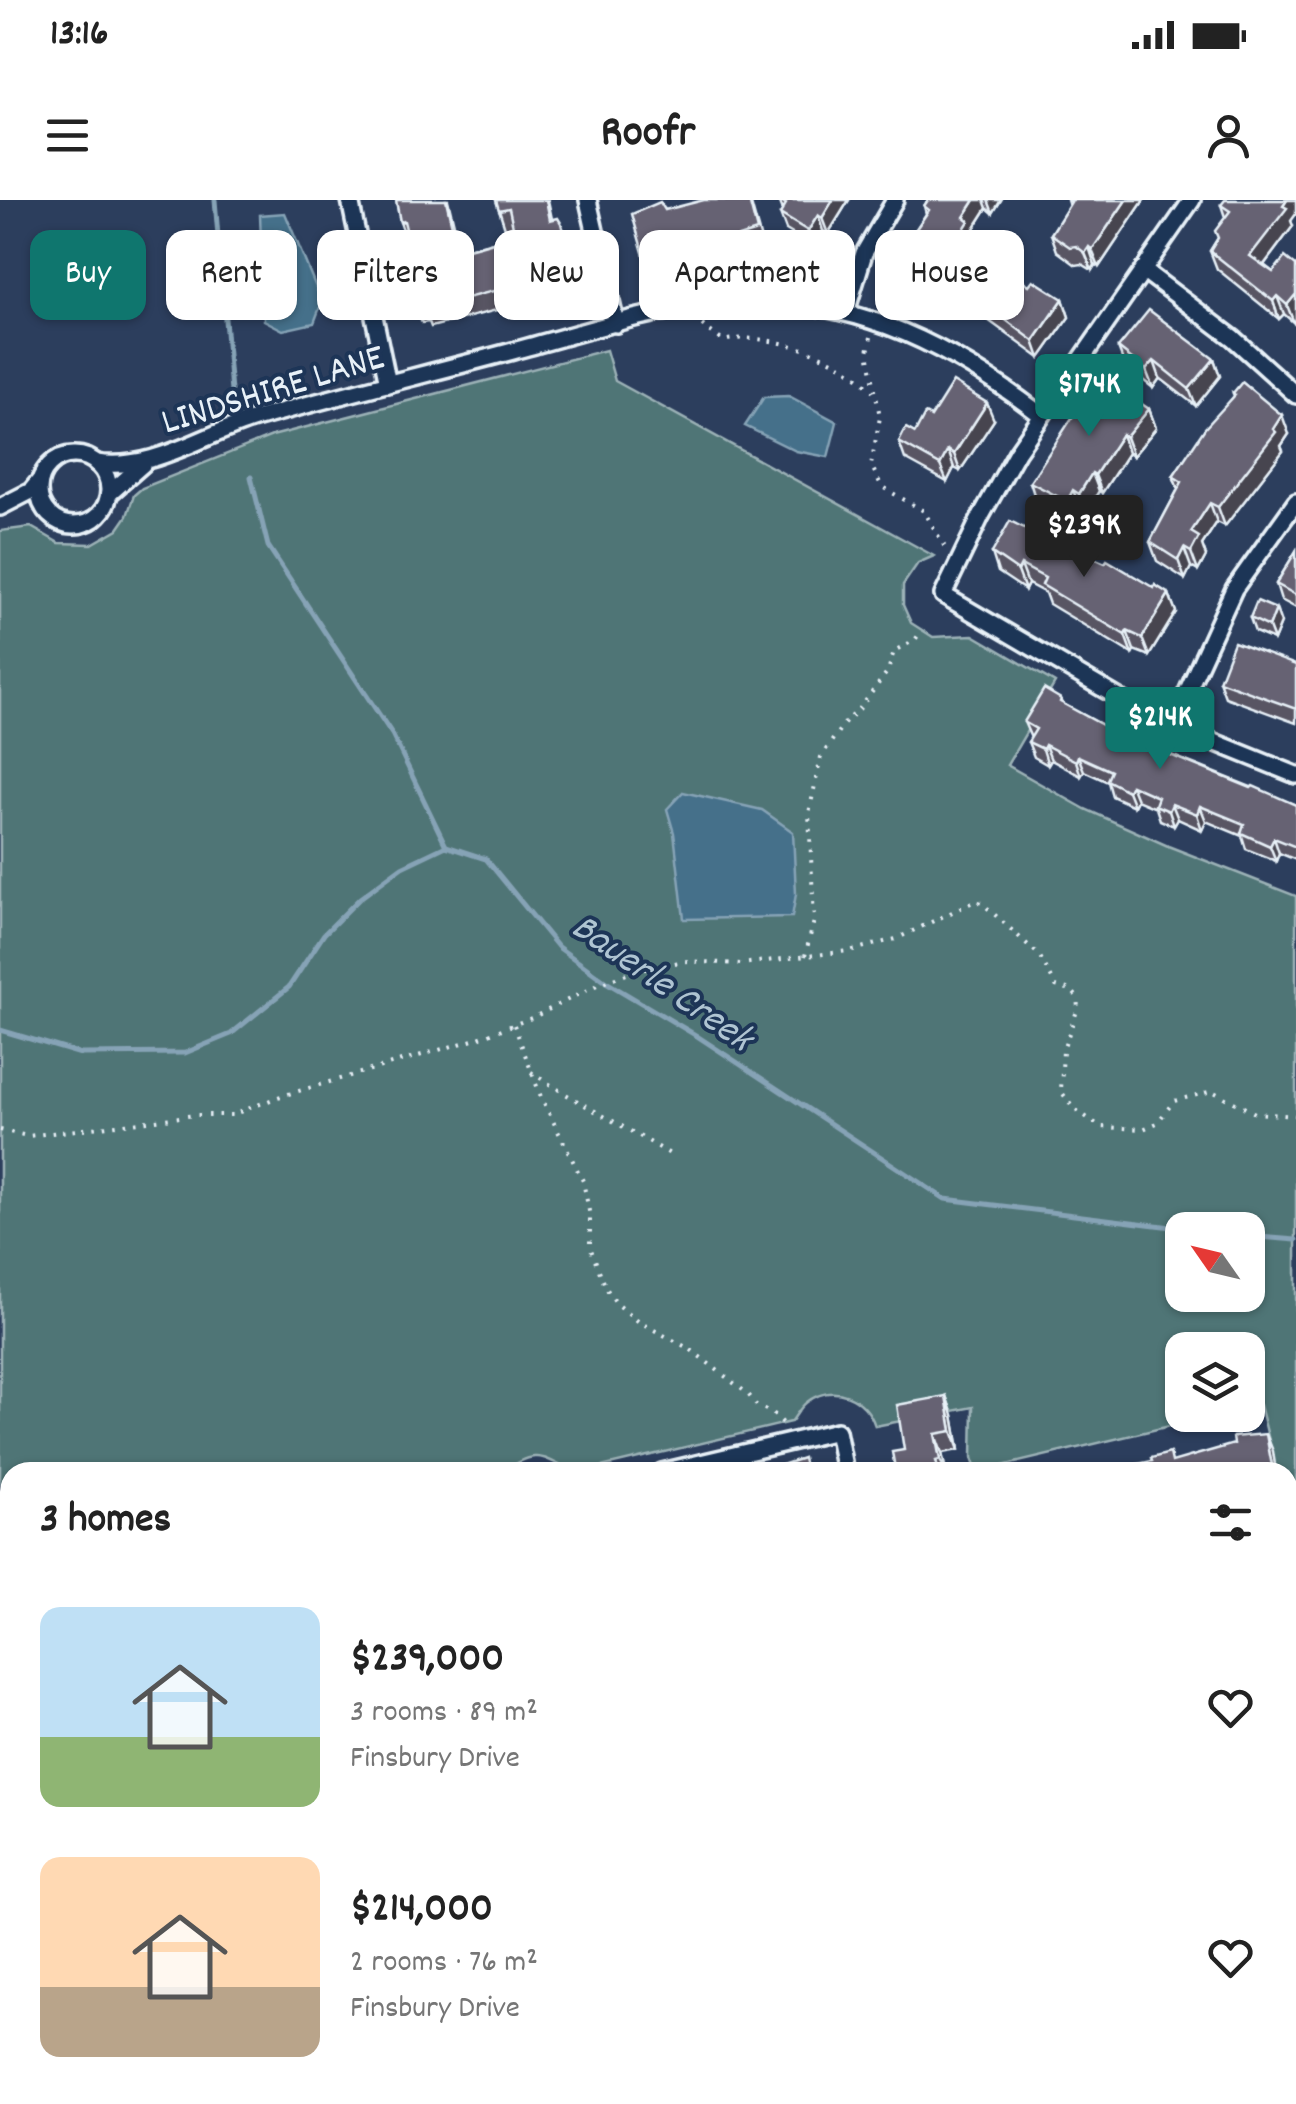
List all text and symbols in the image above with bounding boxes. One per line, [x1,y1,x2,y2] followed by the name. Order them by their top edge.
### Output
[50,8,108,63] text: 13:16
[601,103,695,167] text: Roofr
[40,108,95,163] icon: menu
[1201,108,1256,163] icon: person
[30,230,146,320] chip: Buy
[166,230,297,320] chip: Rent
[317,230,474,320] chip: Filters
[494,230,619,320] chip: New
[639,230,855,320] chip: Apartment
[875,230,1024,320] chip: House
[155,332,392,452] street label: LINDSHIRE LANE
[1019,354,1159,439] pin: $174K
[1057,363,1121,409] text: $174K
[1014,495,1154,580] pin: $239K
[1047,504,1121,550] text: $239K
[1090,687,1230,772] pin: $214K
[1127,696,1193,742] text: $214K
[558,902,766,1071] water label: Bauerle Creek
[1165,1212,1265,1312] north arrow
[1165,1212,1265,1432] map controls
[1165,1332,1265,1432] button: layers
[40,1492,171,1552] text: 3 homes
[1203,1495,1258,1550] icon: filters
[350,1631,504,1691] text: $239,000
[120,1647,240,1767] icon: home
[1203,1680,1258,1735] icon: heart
[350,1691,538,1737] text: 3 rooms · 89 m²
[350,1737,520,1783] text: Finsbury Drive
[350,1881,493,1941] text: $214,000
[120,1897,240,2017] icon: home
[1203,1930,1258,1985] icon: heart
[350,1941,538,1987] text: 2 rooms · 76 m²
[350,1987,520,2033] text: Finsbury Drive

